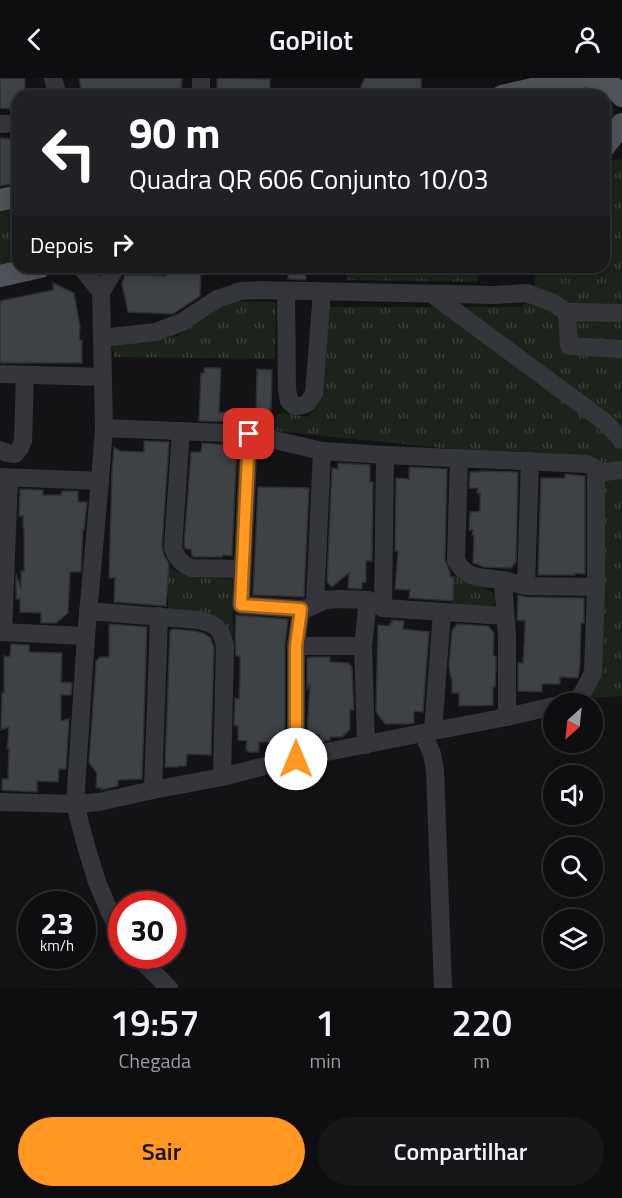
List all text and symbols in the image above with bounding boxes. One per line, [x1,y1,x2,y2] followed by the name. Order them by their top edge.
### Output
[269,19,353,60] text: GoPilot
[18,23,51,56] icon: back
[571,23,604,56] icon: person
[129,100,221,164] text: 90 m
[30,114,108,192] icon: left
[129,158,489,199] text: Quadra QR 606 Conjunto 10/03
[30,228,94,262] text: Depois
[106,228,139,261] icon: right
[223,408,274,459] pin
[232,417,265,450] icon: arrive
[543,693,603,753] north arrow
[543,693,603,969] map controls
[264,727,328,791] position arrow
[543,765,603,825] button: sound
[543,837,603,897] button: search
[108,891,186,969] speed limit sign: 30
[40,900,74,946] text: 23
[543,909,603,969] button: layers
[40,934,74,957] text: km/h
[110,995,199,1050] text: 19:57
[315,995,335,1050] text: 1
[451,995,512,1050] text: 220
[118,1045,191,1076] text: Chegada
[309,1045,341,1076] text: min
[473,1045,490,1076] text: m
[18,1117,305,1186] button: Sair
[317,1117,604,1186] button: Compartilhar

